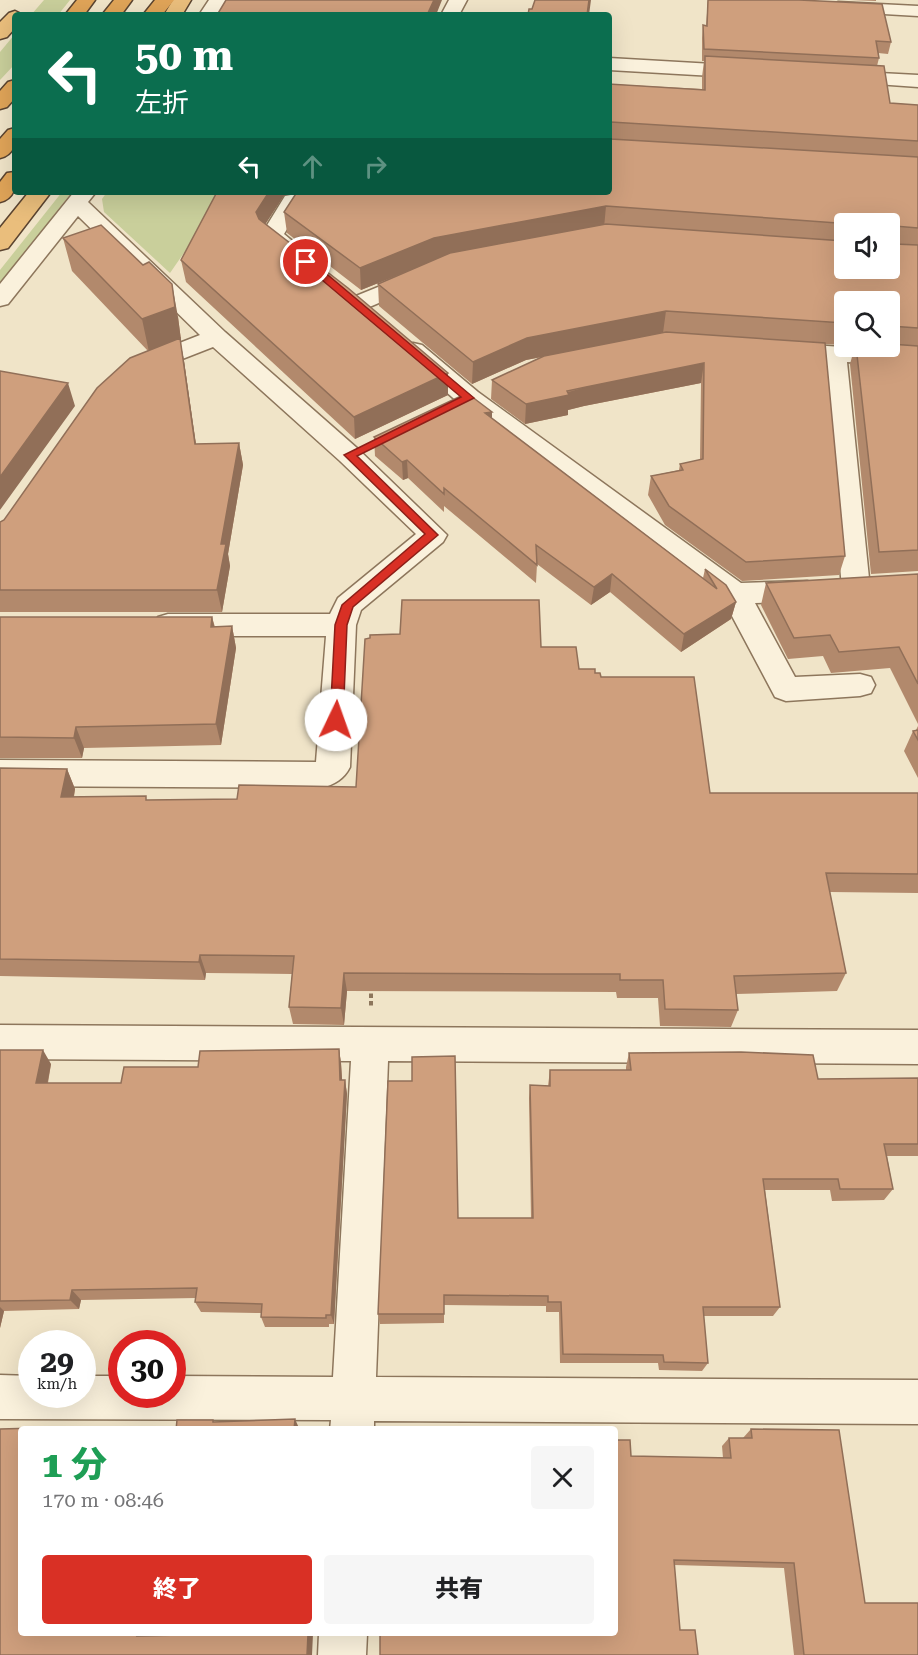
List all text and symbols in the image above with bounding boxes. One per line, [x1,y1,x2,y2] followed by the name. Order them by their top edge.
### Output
[135,31,233,80] text: 50 m
[36,36,114,114] icon: left
[135,87,189,119] text: 左折
[233,150,266,183] icon: left
[296,150,329,183] icon: ahead
[359,150,392,183] icon: right
[834,213,900,357] map controls
[834,213,900,279] button: sound
[280,236,331,287] pin
[289,245,322,278] icon: arrive
[834,291,900,357] button: search
[304,688,368,752] position arrow
[108,1330,186,1408] speed limit sign: 30
[40,1344,74,1379] text: 29
[37,1375,77,1393] text: km/h
[42,1444,107,1486] text: 1 分
[531,1446,594,1509] button: close
[42,1488,164,1512] text: 170 m · 08:46
[42,1555,312,1624] button: 終了
[324,1555,594,1624] button: 共有

